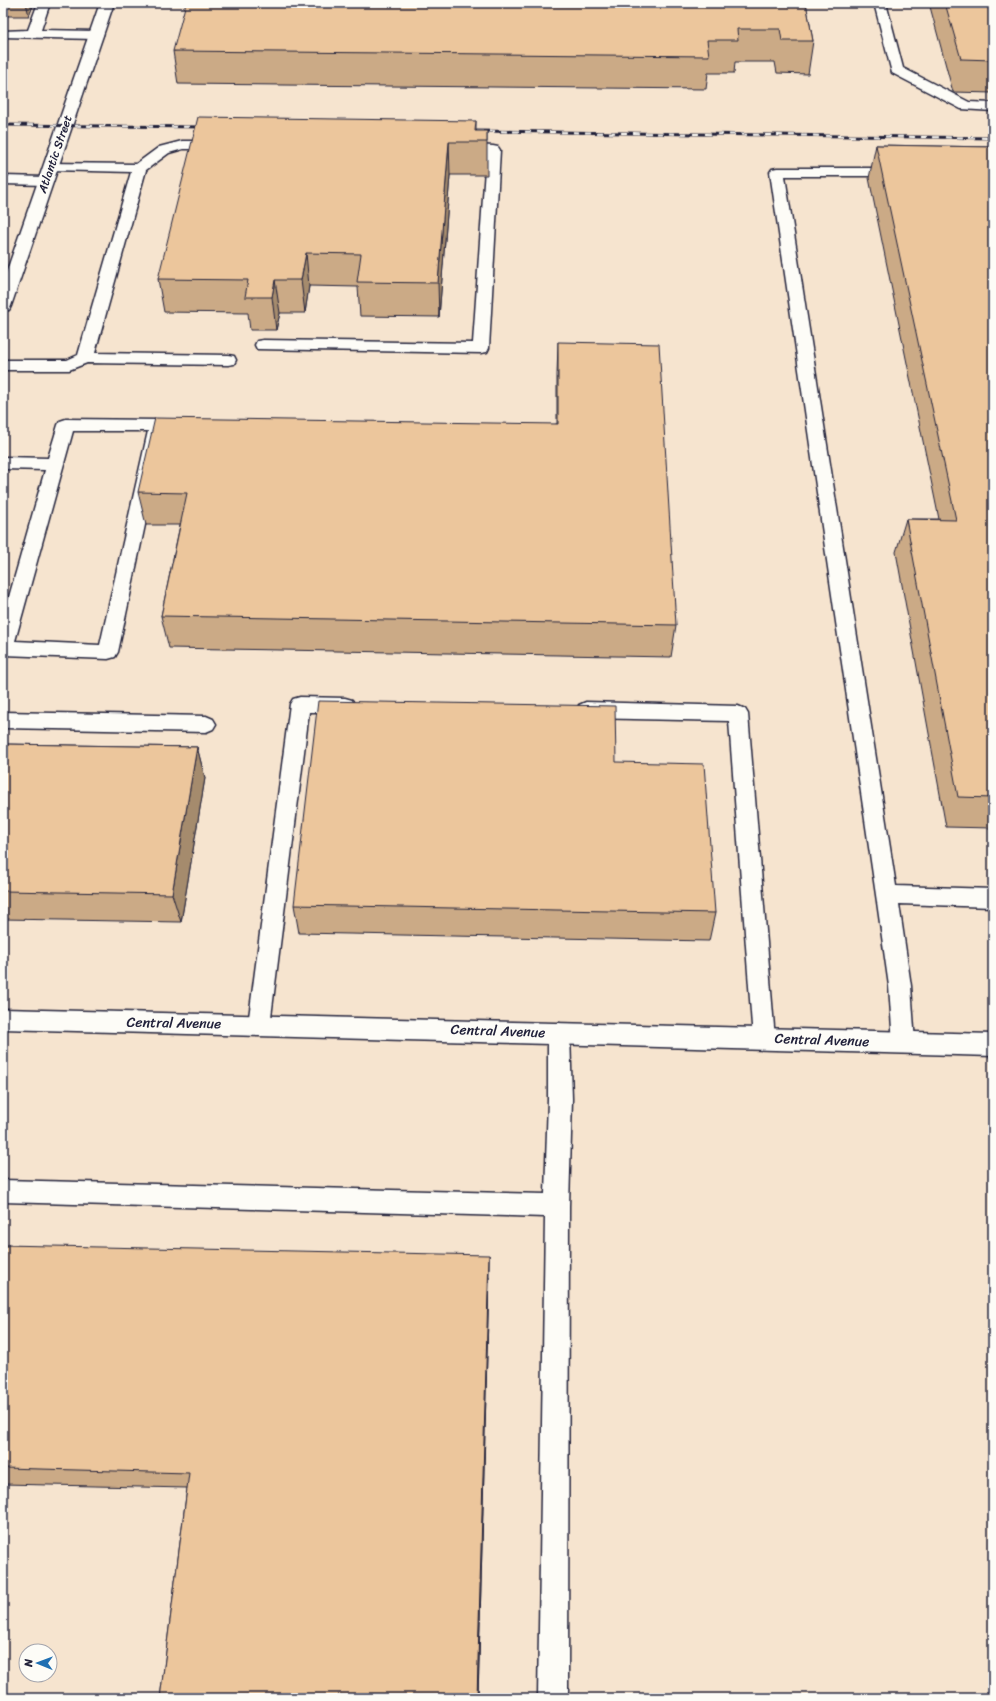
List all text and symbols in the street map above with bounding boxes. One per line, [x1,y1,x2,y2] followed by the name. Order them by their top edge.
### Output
[31,112,79,197] street label: Atlantic Street
[126,1010,222,1036] street label: Central Avenue
[450,1017,546,1045] street label: Central Avenue
[774,1026,870,1054] street label: Central Avenue
[18,1643,58,1683] north arrow
[19,1658,38,1668] text: N

